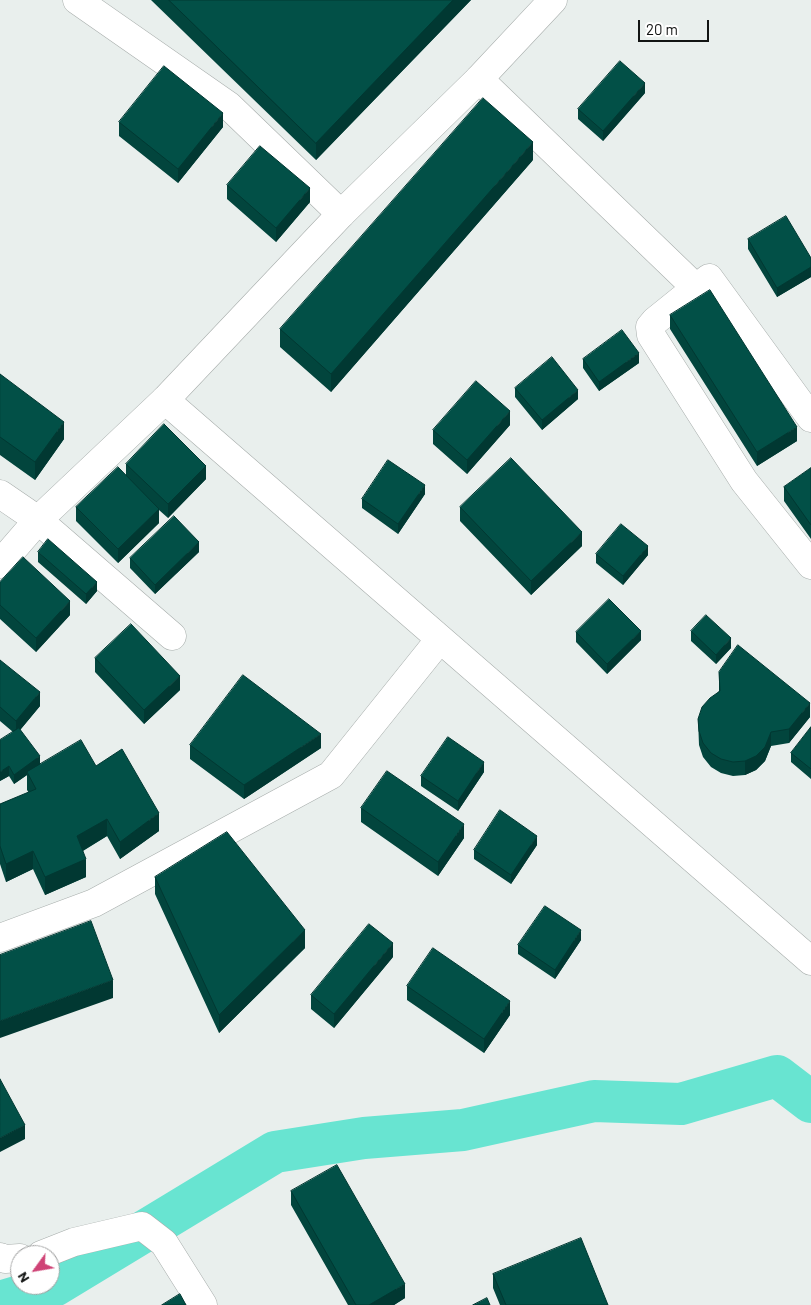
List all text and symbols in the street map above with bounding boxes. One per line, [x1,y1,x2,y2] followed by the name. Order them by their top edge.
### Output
[641,10,712,42] scale bar
[646,20,678,38] text: 20 m
[10,1245,60,1295] north arrow
[13,1269,32,1286] text: N

